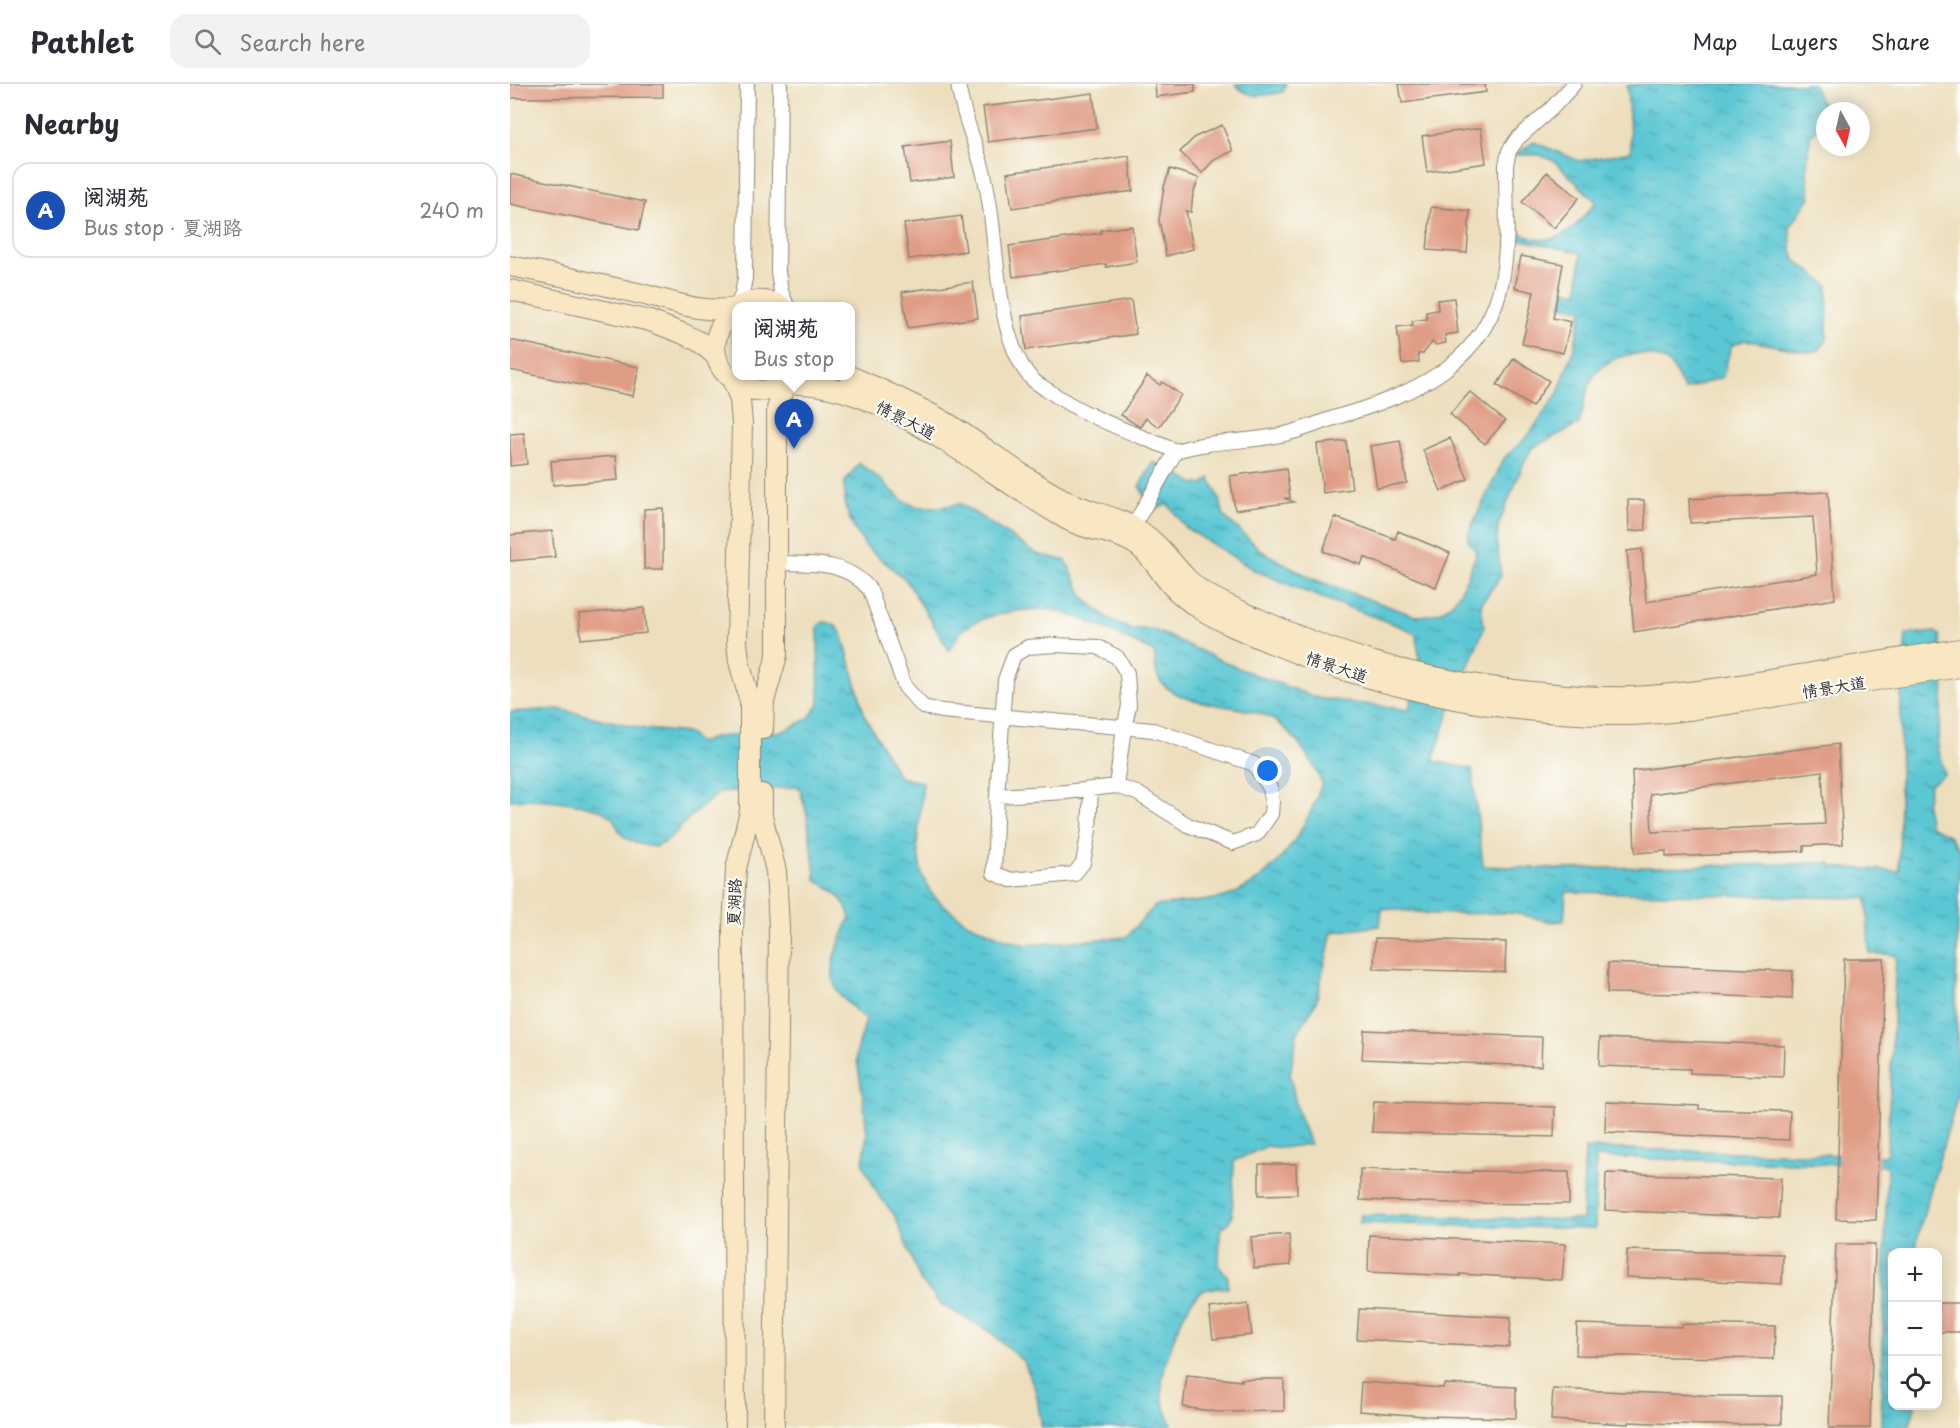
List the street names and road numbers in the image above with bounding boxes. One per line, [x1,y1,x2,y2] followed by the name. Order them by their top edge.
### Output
[872,394,940,444] street label: 情景大道
[1303,645,1371,687] street label: 情景大道
[1800,669,1867,703] street label: 情景大道
[720,878,746,926] street label: 夏湖路

